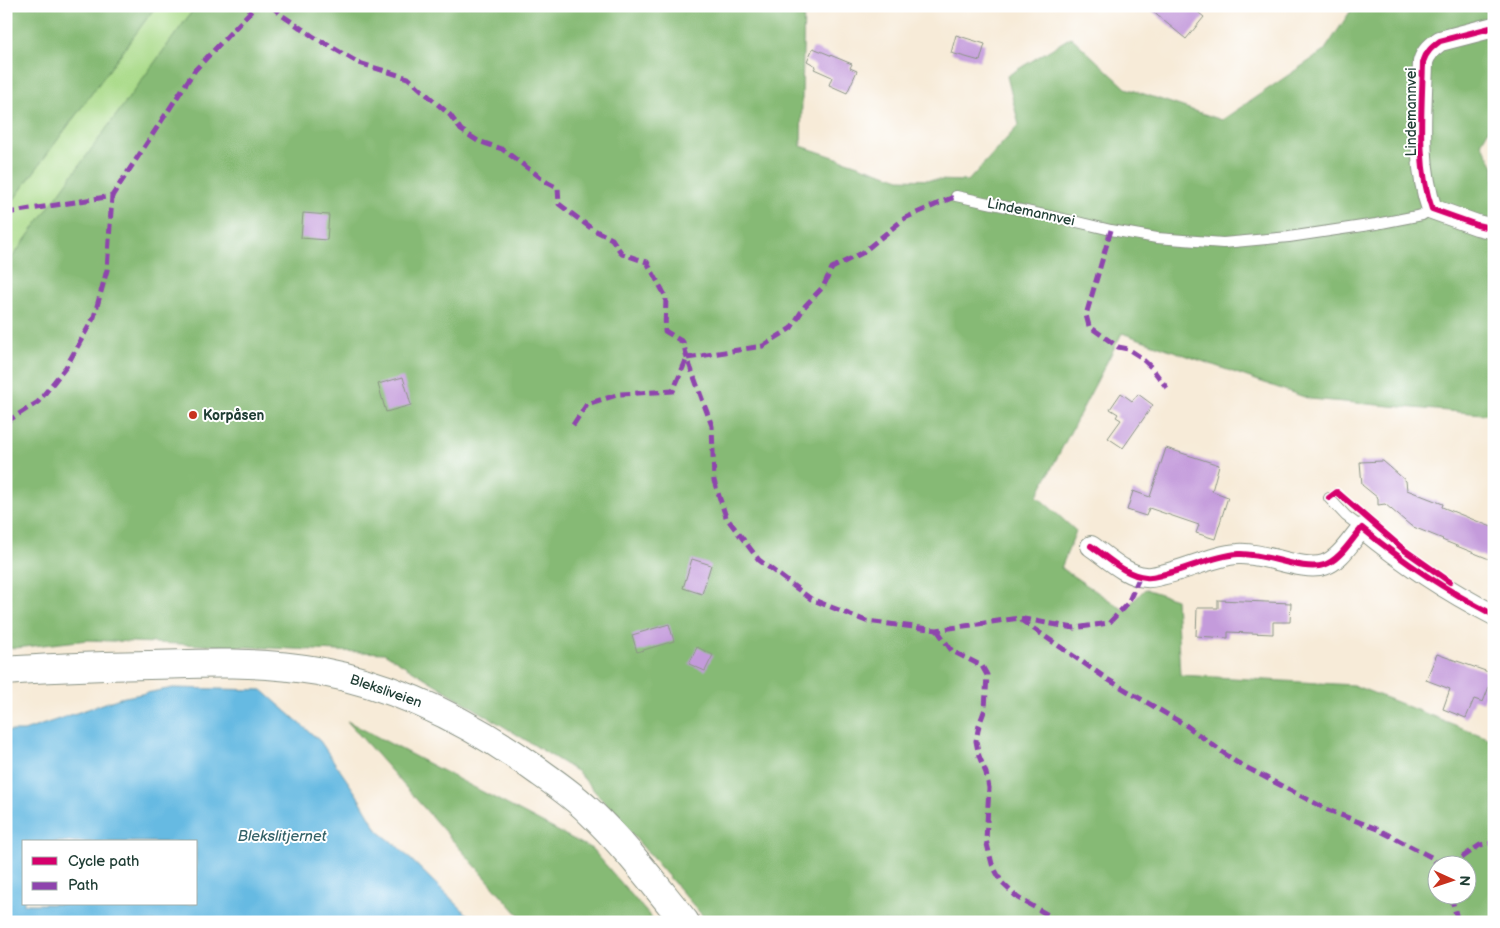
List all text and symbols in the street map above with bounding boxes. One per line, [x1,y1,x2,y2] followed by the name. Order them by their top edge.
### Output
[1403,68,1420,156] street label: Lindemannvei
[986,194,1076,230] street label: Lindemannvei
[203,407,265,424] place label: Korpåsen
[187,409,199,421] marker: Korpåsen
[348,671,424,711] street label: Bleksliveien
[238,827,327,846] water label: Blekslitjernet
[22,840,198,906] legend
[68,852,139,871] text: Cycle path
[1428,856,1478,906] north arrow
[1456,875,1473,886] text: N
[68,876,98,895] text: Path

